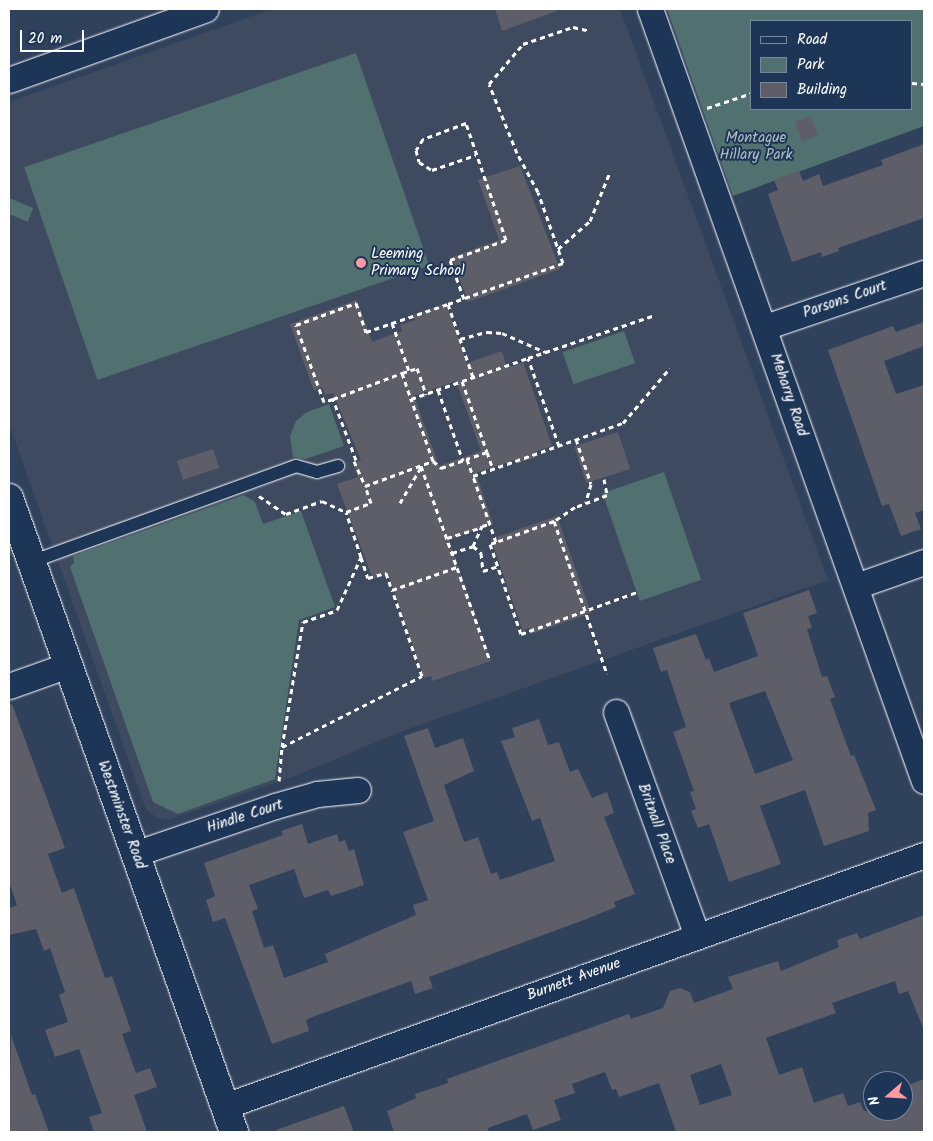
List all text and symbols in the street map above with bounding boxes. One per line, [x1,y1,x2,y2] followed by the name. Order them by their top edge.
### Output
[22,20,86,52] scale bar
[750,20,913,110] legend
[28,27,62,51] text: 20 m
[797,28,827,52] text: Road
[797,53,824,77] text: Park
[797,78,847,102] text: Building
[719,129,793,164] park label: Montague Hillary Park
[371,245,465,280] place label: Leeming Primary School
[355,257,367,269] marker: Leeming Primary School
[801,277,889,323] street label: Parsons Court
[765,351,811,439] street label: Meharry Road
[93,758,149,872] street label: Westminster Road
[633,781,679,867] street label: Britnall Place
[205,796,285,838] street label: Hindle Court
[525,955,623,1005] street label: Burnett Avenue
[863,1071,913,1121] north arrow
[863,1093,887,1108] text: N

